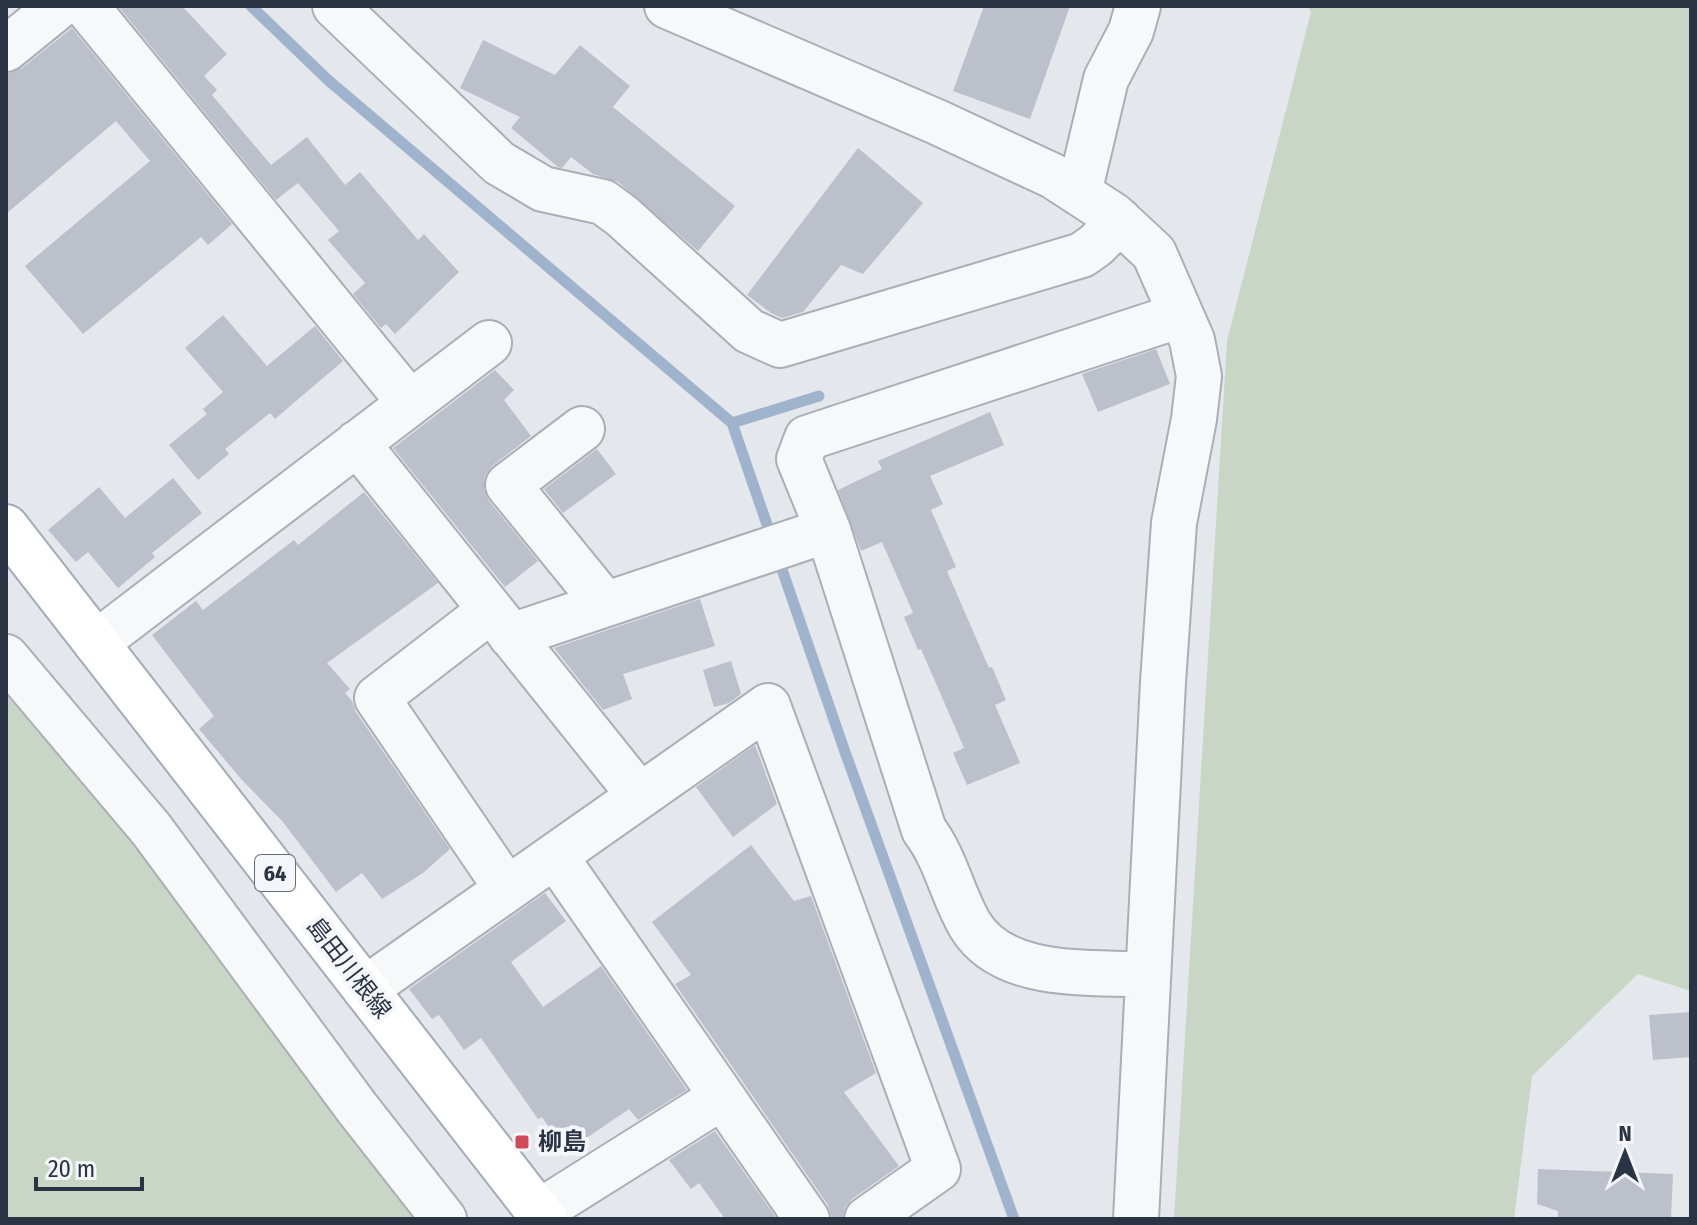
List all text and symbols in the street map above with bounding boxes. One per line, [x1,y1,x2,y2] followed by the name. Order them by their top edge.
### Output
[255,855,295,891] road number: 64
[301,912,397,1024] street label: 島田川根線
[1585,1113,1665,1193] north arrow
[1618,1120,1632,1147] text: N
[538,1128,586,1156] place label: 柳島
[513,1133,531,1151] marker: 柳島
[36,1141,142,1191] scale bar
[48,1155,95,1183] text: 20 m

